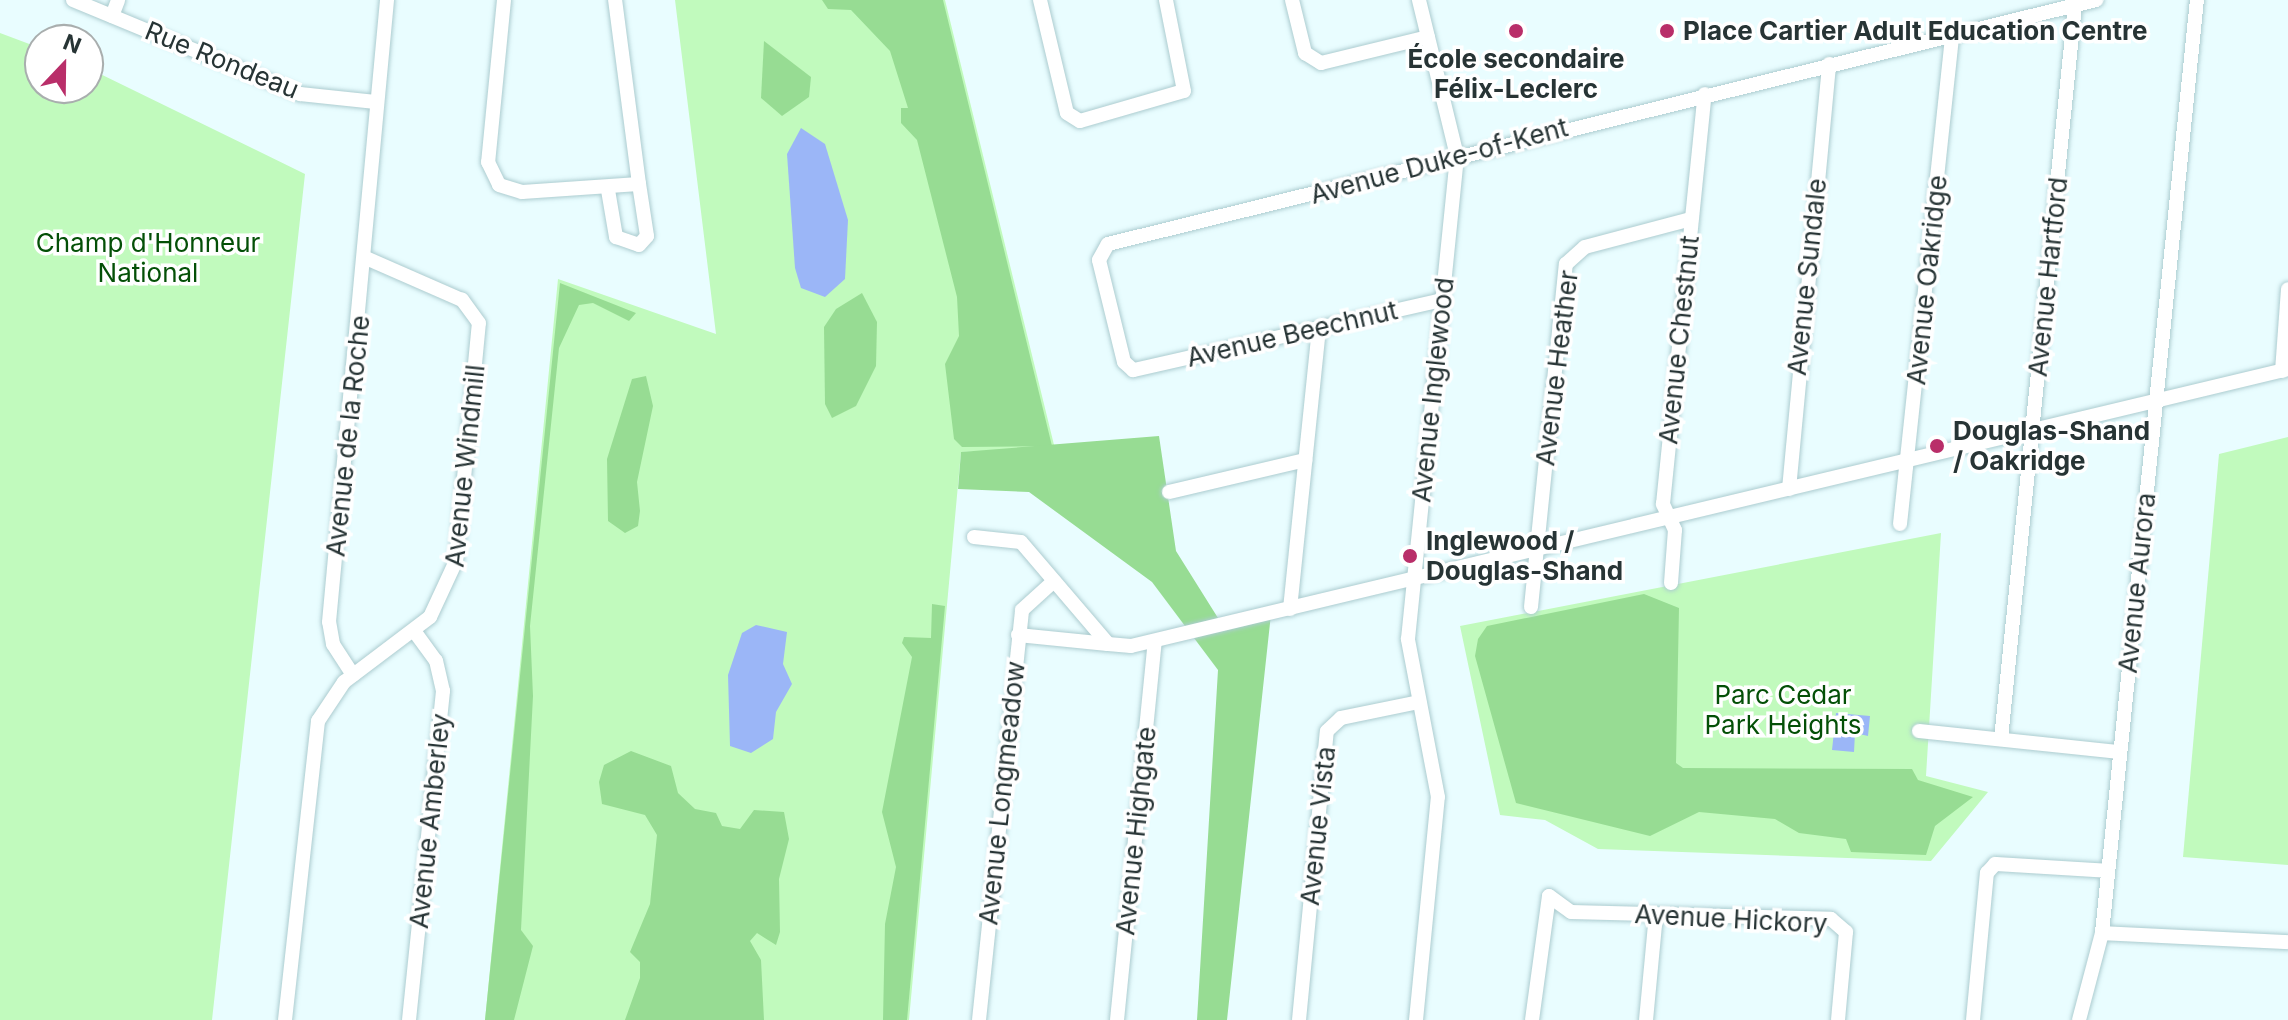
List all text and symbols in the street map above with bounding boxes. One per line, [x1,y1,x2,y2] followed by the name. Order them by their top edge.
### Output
[141,15,303,105] street label: Rue Rondeau
[1683,15,2147,47] place label: Place Cartier Adult Education Centre
[1507,22,1525,40] marker: École secondaire Félix-Leclerc
[1658,22,1676,40] marker: Place Cartier Adult Education Centre
[24,24,104,104] north arrow
[60,28,85,59] text: N
[1407,43,1625,104] place label: École secondaire Félix-Leclerc
[1307,112,1571,210] street label: Avenue Duke-of-Kent
[1900,173,1954,387] street label: Avenue Oakridge
[2022,176,2074,378] street label: Avenue Hartford
[1781,177,1833,377] street label: Avenue Sundale
[36,227,260,288] park label: Champ d'Honneur National
[1653,234,1705,446] street label: Avenue Chestnut
[1530,268,1584,468] street label: Avenue Heather
[1406,276,1460,504] street label: Avenue Inglewood
[1184,295,1400,373] street label: Avenue Beechnut
[320,314,376,558] street label: Avenue de la Roche
[439,363,491,569] street label: Avenue Windmill
[1953,415,2150,476] place label: Douglas-Shand / Oakridge
[1928,437,1946,455] marker: Douglas-Shand / Oakridge
[2112,491,2162,675] street label: Avenue Aurora
[1426,525,1623,586] place label: Inglewood / Douglas-Shand
[1401,547,1419,565] marker: Inglewood / Douglas-Shand
[973,659,1031,927] street label: Avenue Longmeadow
[1704,679,1862,740] park label: Parc Cedar Park Heights
[403,712,457,930] street label: Avenue Amberley
[1110,725,1162,937] street label: Avenue Highgate
[1294,745,1342,907] street label: Avenue Vista
[1634,898,1828,940] street label: Avenue Hickory

